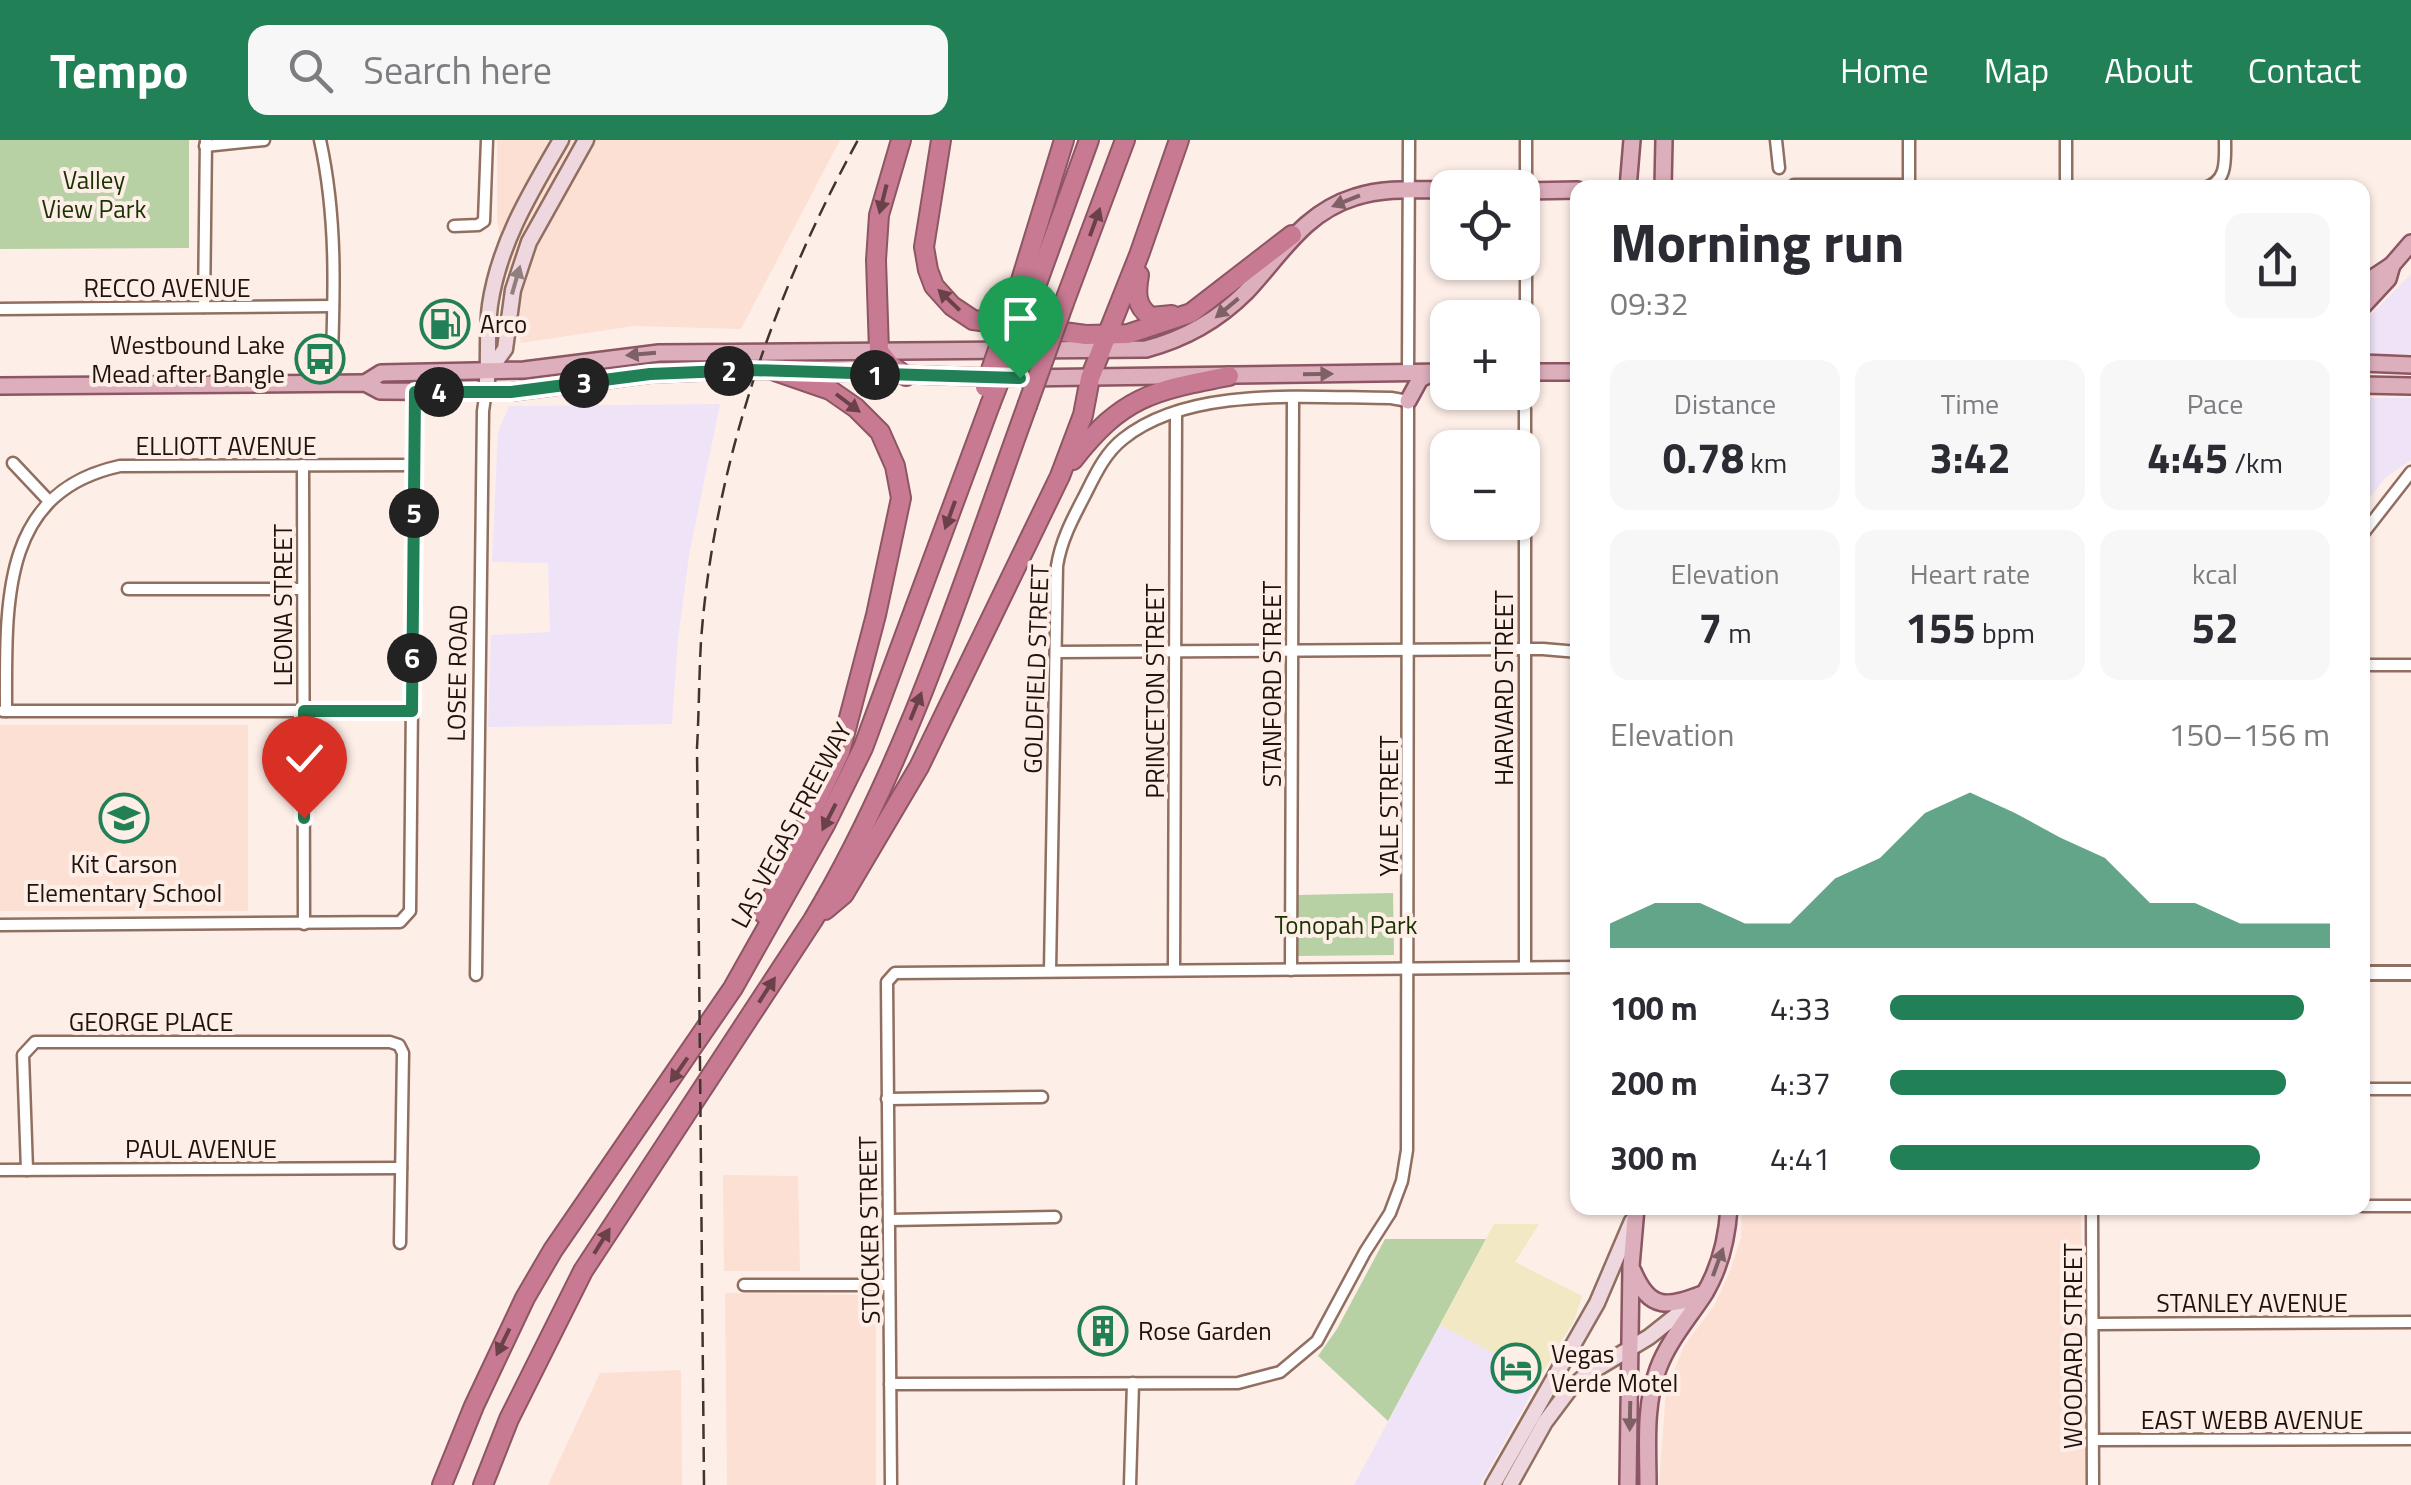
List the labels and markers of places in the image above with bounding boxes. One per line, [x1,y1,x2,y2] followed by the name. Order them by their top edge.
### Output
[978,276,1063,379] pin
[419,298,471,350] fuel station icon: Arco
[480,305,527,343] place label: Arco
[91,326,285,393] place label: Westbound Lake Mead after Bangle
[294,333,346,385] bus stop icon: Westbound Lake Mead after Bangle
[704,346,754,396] pin: 2
[850,350,900,400] pin: 1
[559,358,609,408] pin: 3
[414,367,464,417] pin: 4
[389,488,439,538] pin: 5
[387,633,437,683] pin: 6
[262,716,347,819] pin
[98,792,150,844] school or university icon: Kit Carson Elementary School
[26,845,222,912] place label: Kit Carson Elementary School
[1077,1305,1129,1357] building icon: Rose Garden
[1138,1312,1272,1350] place label: Rose Garden
[1551,1335,1678,1402] place label: Vegas Verde Motel
[1490,1342,1542,1394] hotel icon: Vegas Verde Motel

